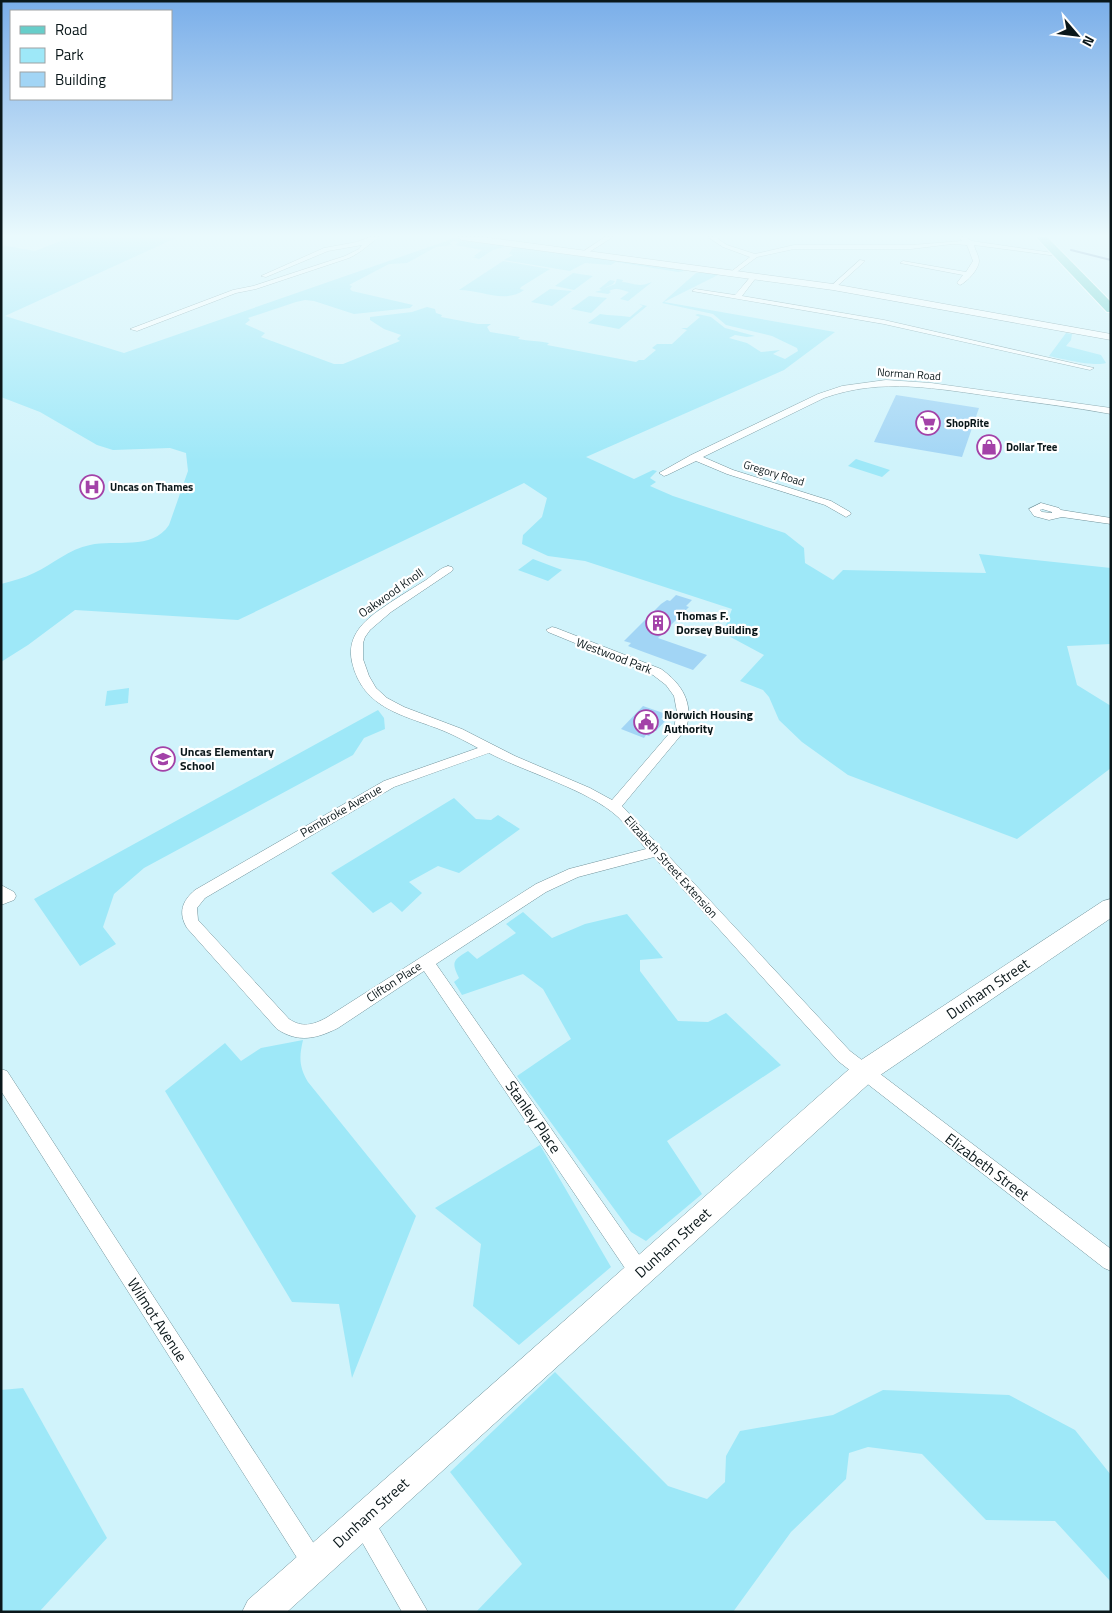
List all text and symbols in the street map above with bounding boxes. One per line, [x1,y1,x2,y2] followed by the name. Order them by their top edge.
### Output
[10,10,172,100] legend
[1052,10,1102,60] north arrow
[55,18,87,41] text: Road
[1077,32,1100,51] text: N
[55,43,84,66] text: Park
[55,68,106,91] text: Building
[877,364,942,384] street label: Norman Road
[915,410,941,436] supermarket icon: ShopRite
[946,415,990,431] place label: ShopRite
[976,434,1002,460] shop icon: Dollar Tree
[1006,439,1058,455] place label: Dollar Tree
[742,456,807,490] street label: Gregory Road
[79,474,105,500] hospital icon: Uncas on Thames
[110,479,193,495] place label: Uncas on Thames
[354,563,427,622] street label: Oakwood Knoll
[676,606,758,639] place label: Thomas F. Dorsey Building
[645,610,671,636] building icon: Thomas F. Dorsey Building
[573,632,655,679] street label: Westwood Park
[664,705,754,738] place label: Norwich Housing Authority
[633,709,659,735] public building icon: Norwich Housing Authority
[180,742,274,775] place label: Uncas Elementary School
[150,746,176,772] school or university icon: Uncas Elementary School
[296,779,385,842] street label: Pembroke Avenue
[620,811,723,922] street label: Elizabeth Street Extension
[942,952,1034,1025] street label: Dunham Street
[362,957,425,1007] street label: Clifton Place
[500,1076,567,1158] street label: Stanley Place
[940,1127,1035,1206] street label: Elizabeth Street
[629,1202,716,1283] street label: Dunham Street
[122,1273,193,1366] street label: Wilmot Avenue
[327,1472,414,1553] street label: Dunham Street

